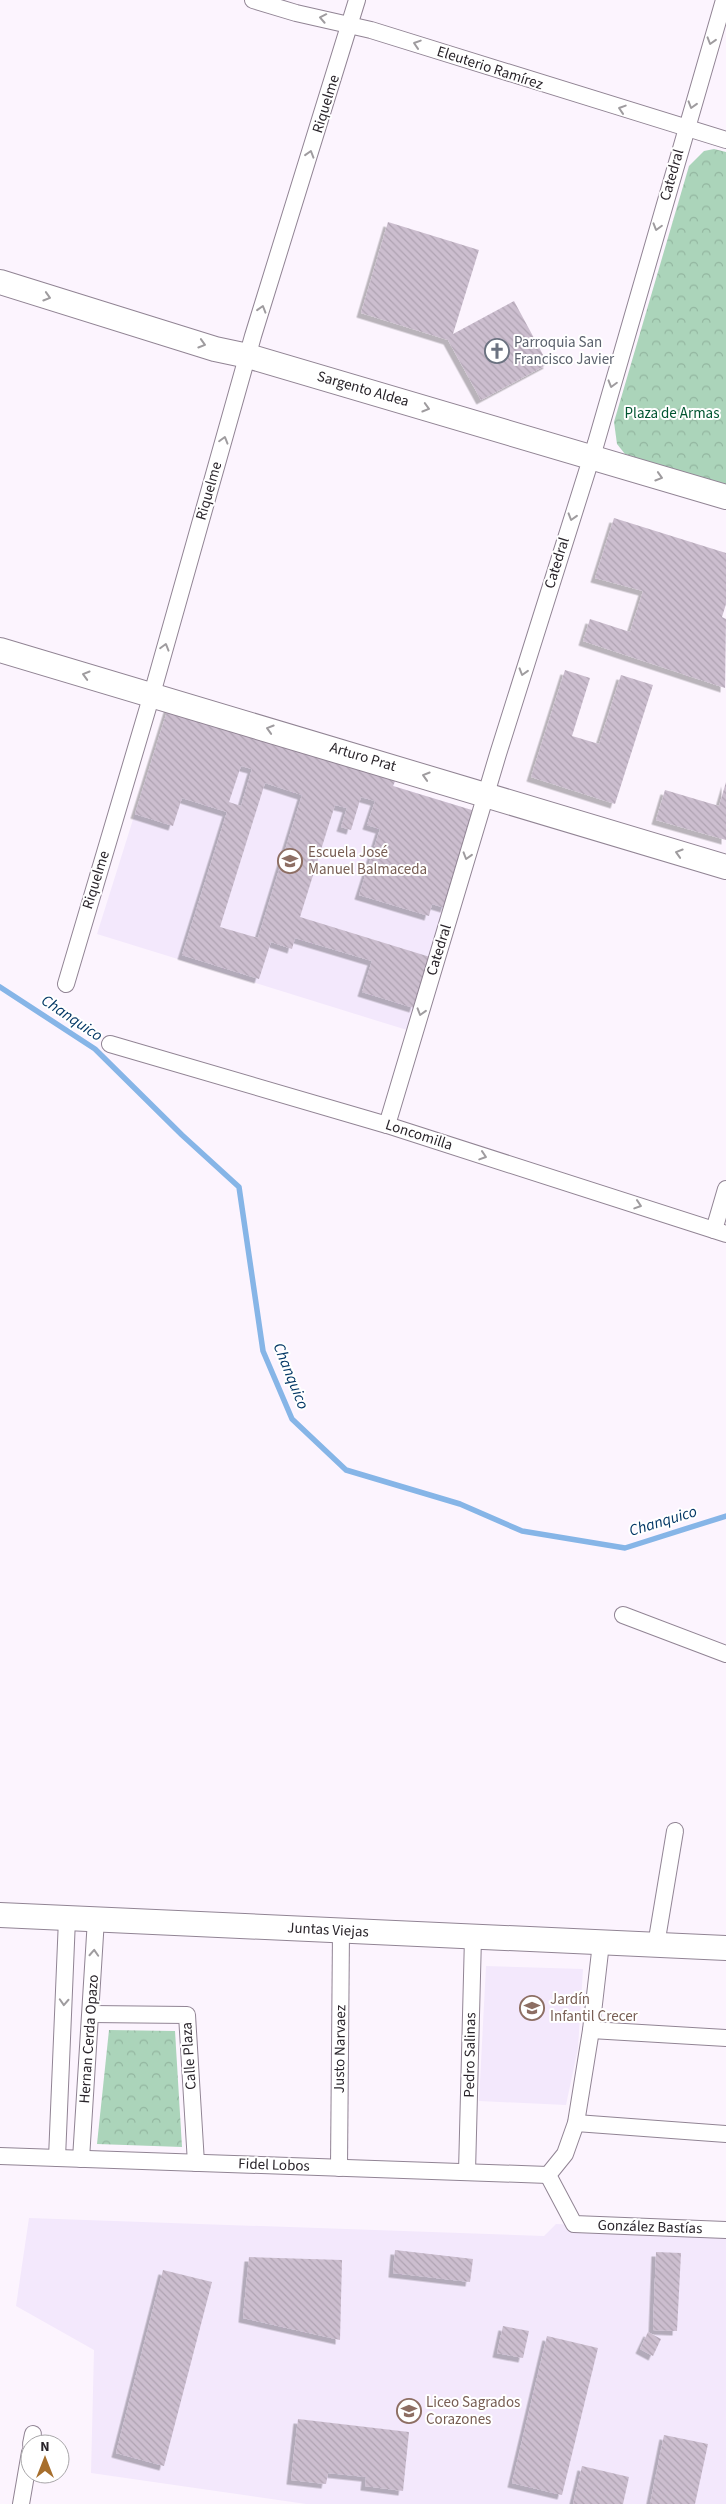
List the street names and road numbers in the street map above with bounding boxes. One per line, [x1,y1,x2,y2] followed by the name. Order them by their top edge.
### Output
[434,41,546,95] street label: Eleuterio Ramírez
[307,72,345,136] street label: Riquelme
[655,147,689,203] street label: Catedral
[315,366,411,412] street label: Sargento Aldea
[191,459,227,523] street label: Riquelme
[539,535,575,591] street label: Catedral
[327,737,399,777] street label: Arturo Prat
[77,848,115,912] street label: Riquelme
[421,922,457,978] street label: Catedral
[383,1114,455,1156] street label: Loncomilla
[287,1917,369,1943] street label: Juntas Viejas
[74,1974,104,2104] street label: Hernan Cerda Opazo
[329,2005,351,2093] street label: Justo Narvaez
[459,2012,481,2098] street label: Pedro Salinas
[176,2022,202,2090] street label: Calle Plaza
[238,2153,310,2177] street label: Fidel Lobos
[597,2215,703,2239] street label: González Bastías

